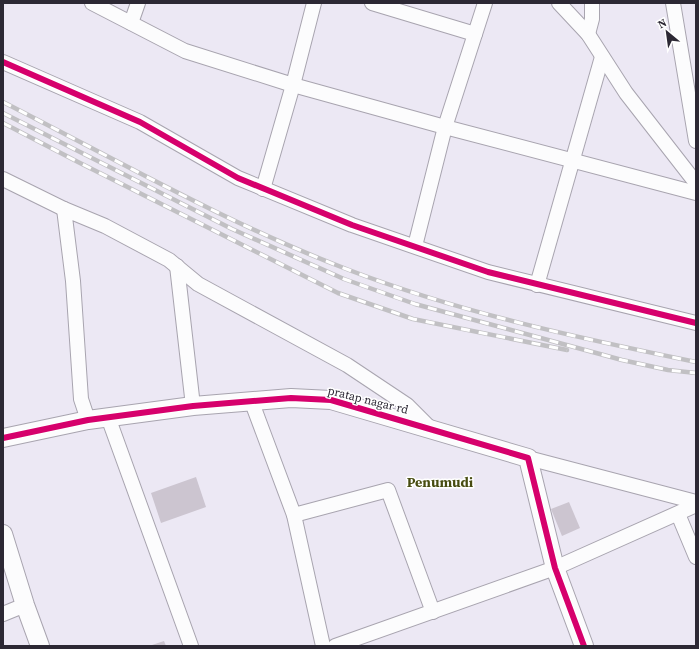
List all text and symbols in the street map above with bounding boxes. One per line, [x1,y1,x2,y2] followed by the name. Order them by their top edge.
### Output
[647,12,687,52] north arrow
[655,15,670,32] text: N
[326,382,410,418] street label: pratap nagar rd
[407,472,474,492] district label: Penumudi

